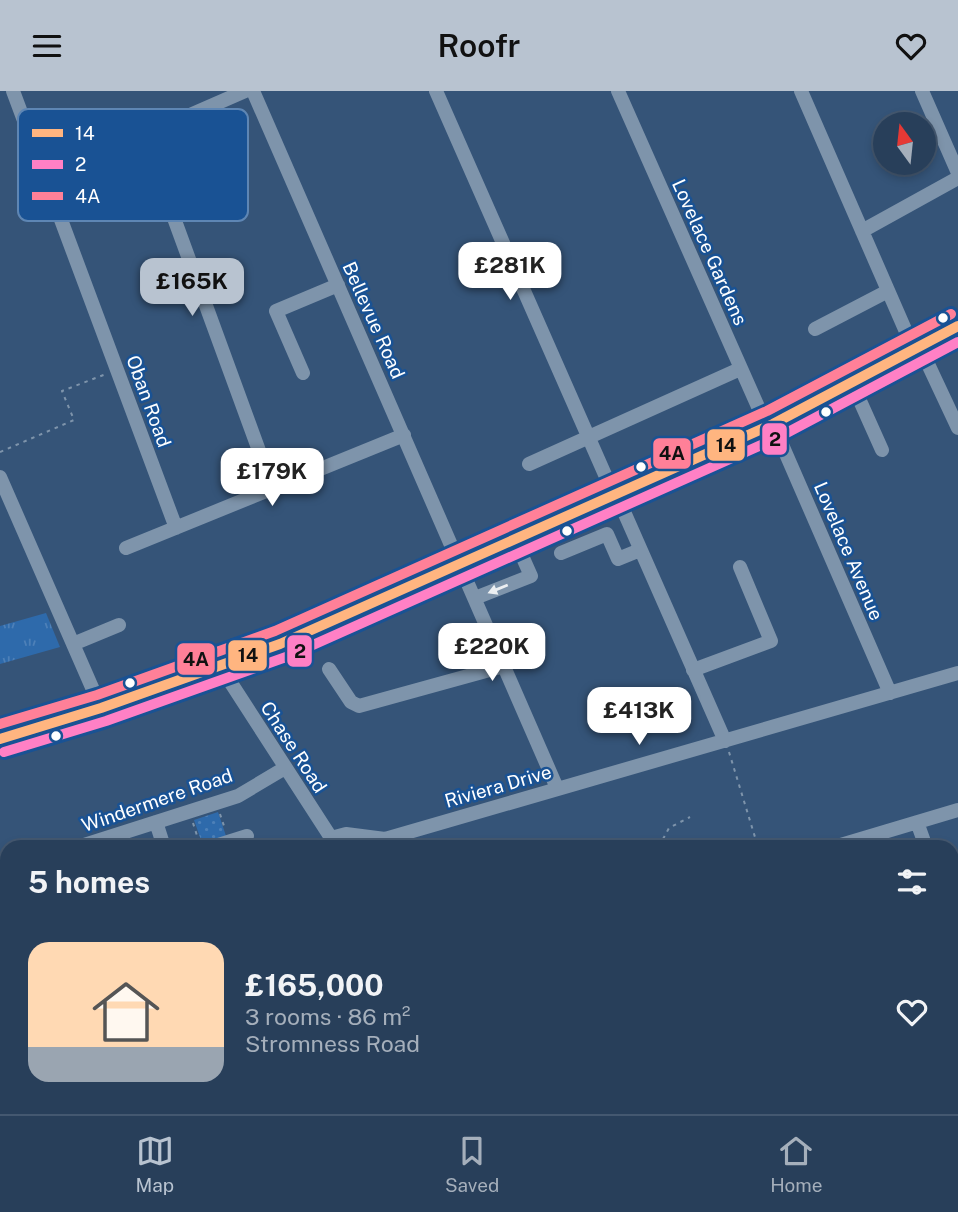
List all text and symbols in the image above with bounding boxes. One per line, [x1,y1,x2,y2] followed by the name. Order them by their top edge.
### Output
[28,27,66,65] icon: menu
[438,27,521,64] text: Roofr
[892,27,930,65] icon: heart
[18,109,248,221] legend
[873,112,936,175] north arrow
[873,112,936,175] map controls
[75,122,95,144] text: 14
[75,153,86,175] text: 2
[668,176,752,328] street label: Lovelace Gardens
[75,185,100,207] text: 4A
[461,243,559,302] pin: £281K
[474,251,546,278] text: £281K
[338,258,410,382] street label: Bellevue Road
[143,259,241,318] pin: £165K
[156,267,228,294] text: £165K
[936,311,950,325] unlabelled marker
[122,352,176,450] street label: Oban Road
[819,405,833,419] unlabelled marker
[761,422,788,456] line badge: 2
[706,428,746,462] line badge: 14
[769,428,781,450] text: 2
[716,434,736,456] text: 14
[652,437,692,470] line badge: 4A
[659,442,685,464] text: 4A
[223,449,321,508] pin: £179K
[237,457,307,484] text: £179K
[634,460,648,474] unlabelled marker
[810,478,888,624] street label: Lovelace Avenue
[560,524,574,538] unlabelled marker
[488,583,509,594] one-way arrow
[443,623,541,683] pin: £220K
[454,632,530,659] text: £220K
[286,634,313,668] line badge: 2
[227,639,268,672] line badge: 14
[294,640,306,662] text: 2
[176,642,216,676] line badge: 4A
[238,644,258,666] text: 14
[183,648,209,670] text: 4A
[123,676,137,690] unlabelled marker
[590,687,688,747] pin: £413K
[603,696,675,723] text: £413K
[256,697,332,797] street label: Chase Road
[49,729,63,743] unlabelled marker
[442,760,554,812] street label: Riviera Drive
[79,764,235,836] street label: Windermere Road
[893,863,931,901] icon: filters
[28,864,150,900] text: 5 homes
[245,967,383,1003] text: £165,000
[84,970,168,1054] icon: home
[893,993,931,1031] icon: heart
[245,1003,411,1030] text: 3 rooms · 86 m²
[245,1030,420,1057] text: Stromness Road
[135,1132,174,1196] tab: Map
[445,1132,499,1196] tab: Saved
[770,1132,823,1196] tab: Home

